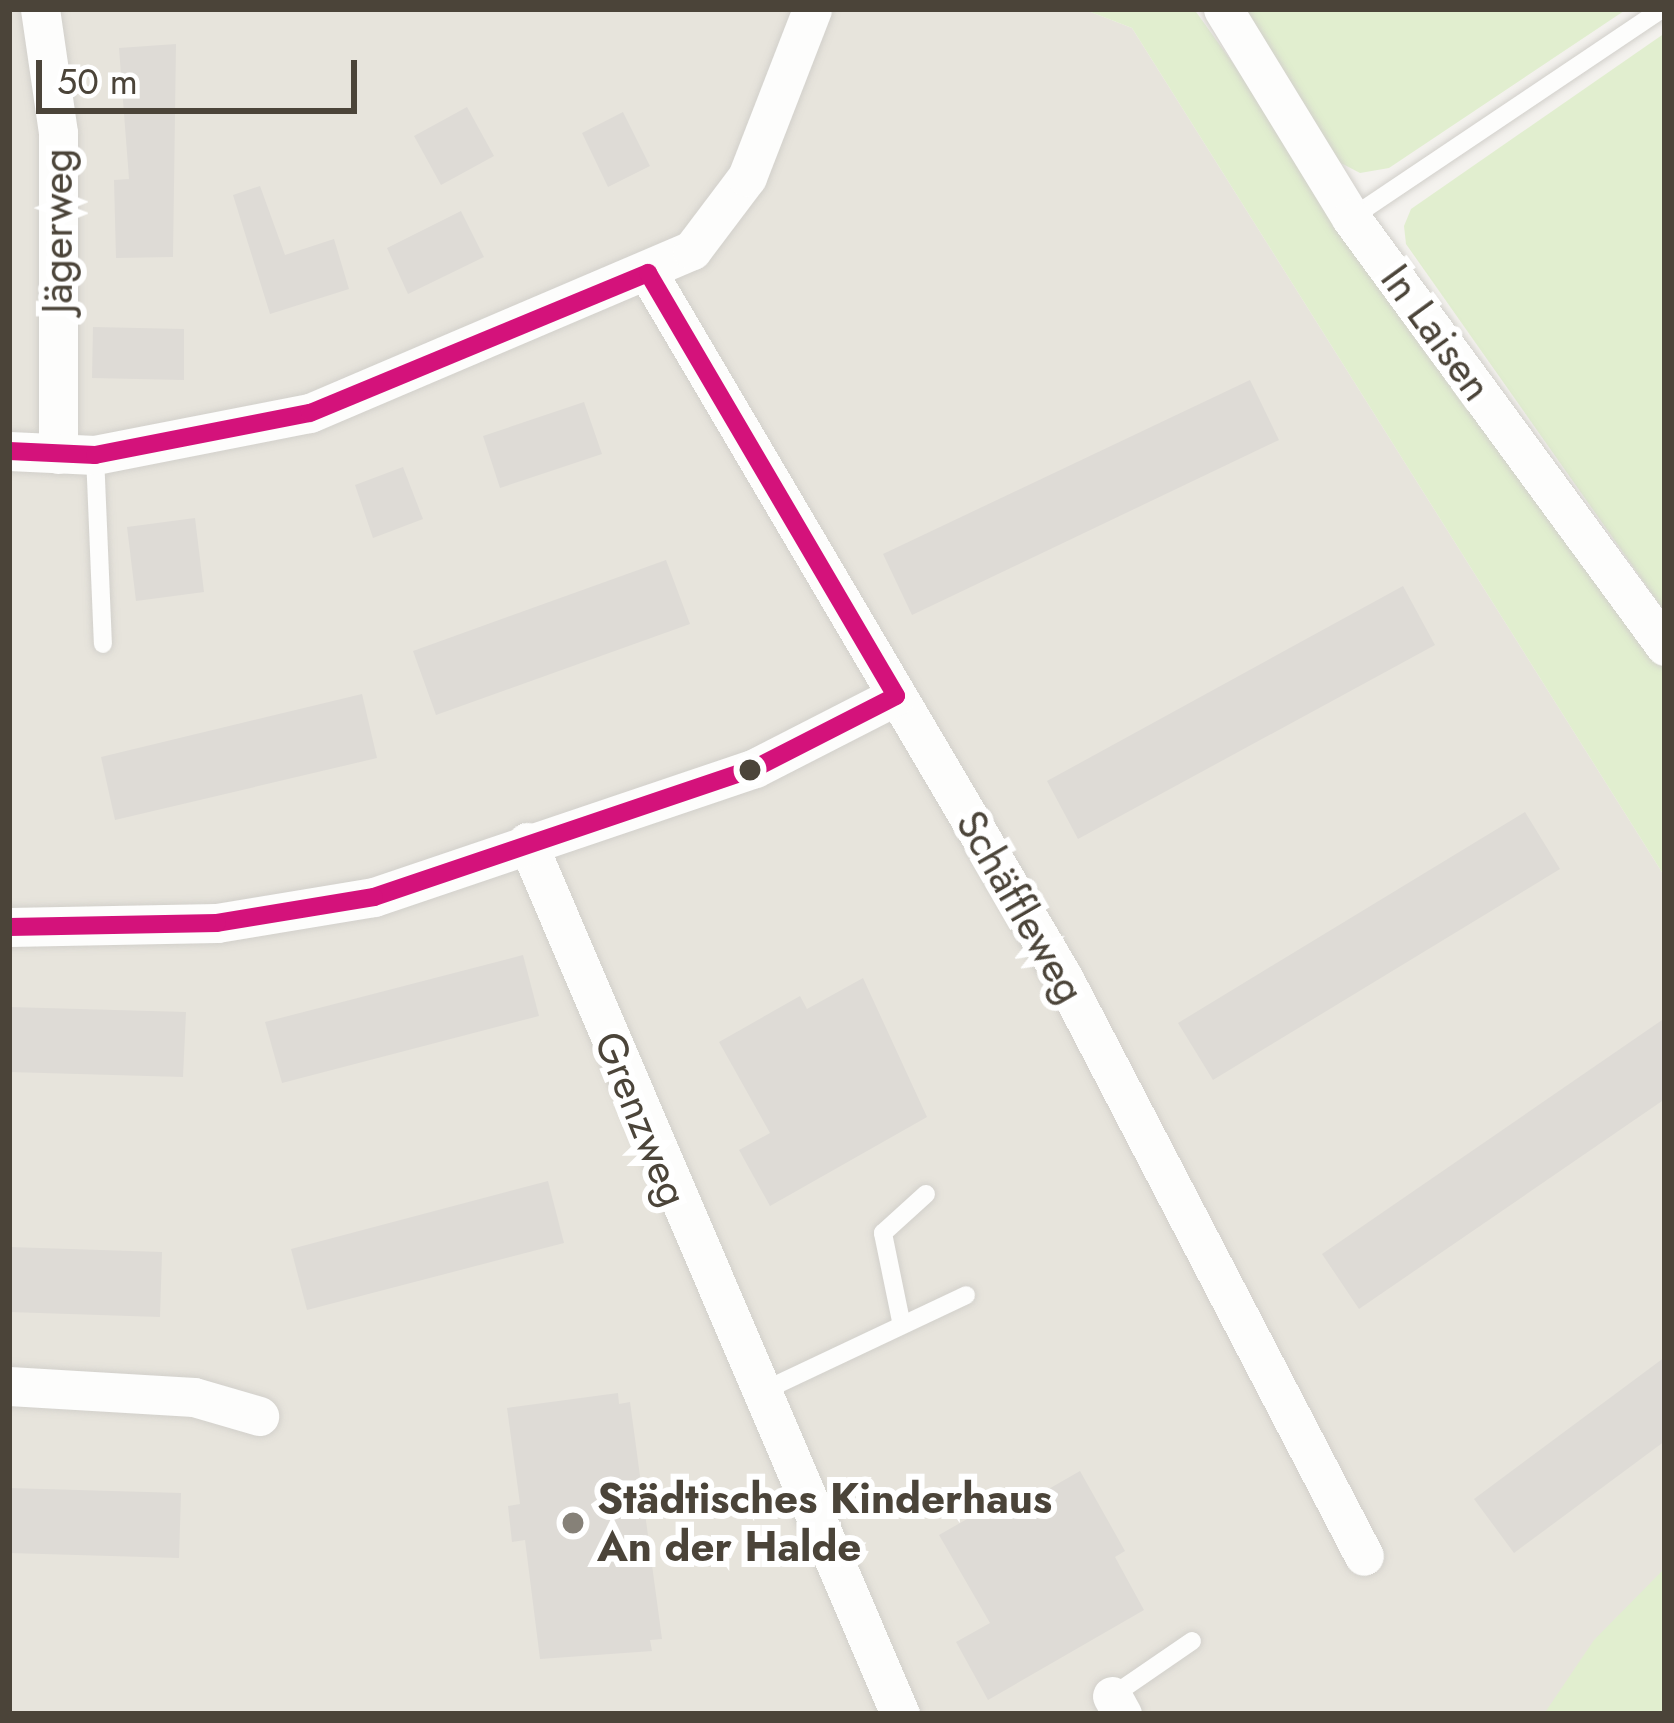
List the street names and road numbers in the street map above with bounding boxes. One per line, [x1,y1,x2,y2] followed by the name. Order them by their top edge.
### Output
[33,148,83,314] street label: Jägerweg
[1370,255,1502,411] street label: In Laisen
[945,802,1095,1012] street label: Schäffleweg
[583,1025,699,1213] street label: Grenzweg

